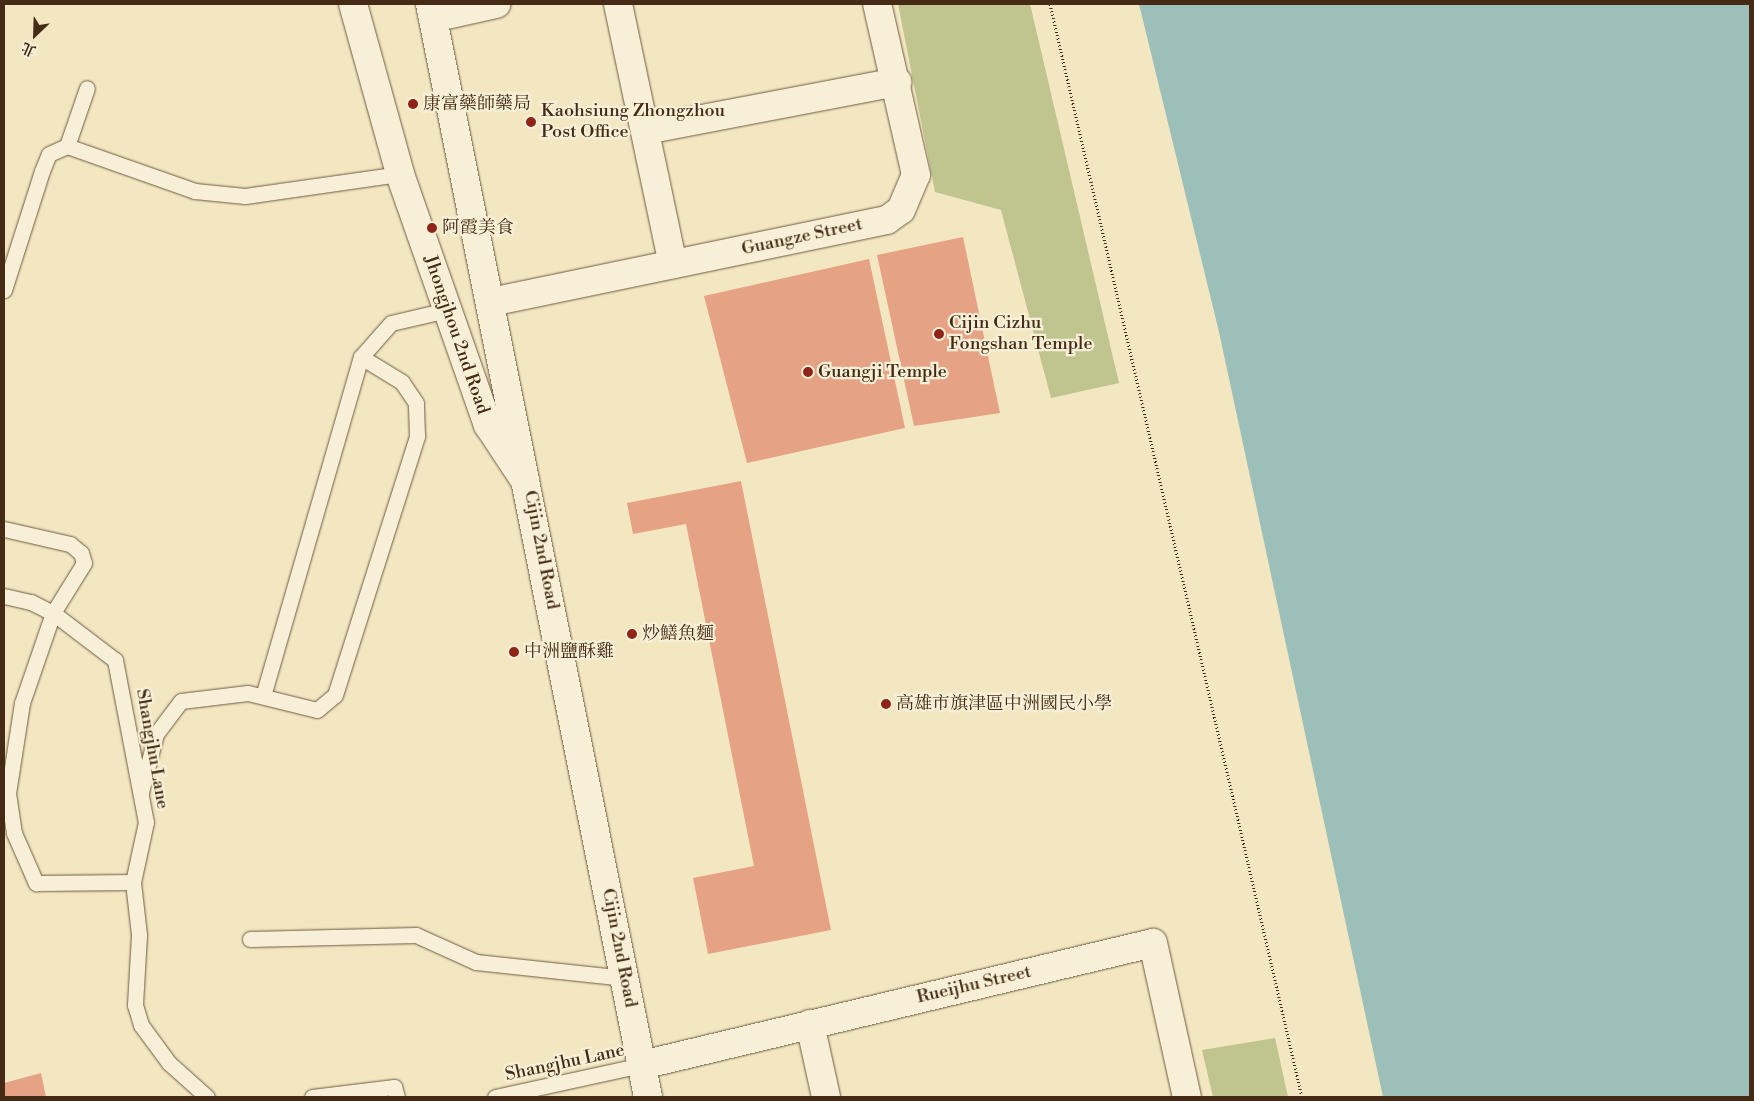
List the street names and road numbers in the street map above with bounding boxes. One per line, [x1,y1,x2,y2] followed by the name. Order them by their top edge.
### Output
[740,214,864,260] street label: Guangze Street
[419,253,493,417] street label: Jhongjhou 2nd Road
[519,489,563,611] street label: Cijin 2nd Road
[131,687,173,811] street label: Shangjhu Lane
[597,887,641,1009] street label: Cijin 2nd Road
[915,961,1033,1009] street label: Rueijhu Street
[503,1040,627,1086] street label: Shangjhu Lane

